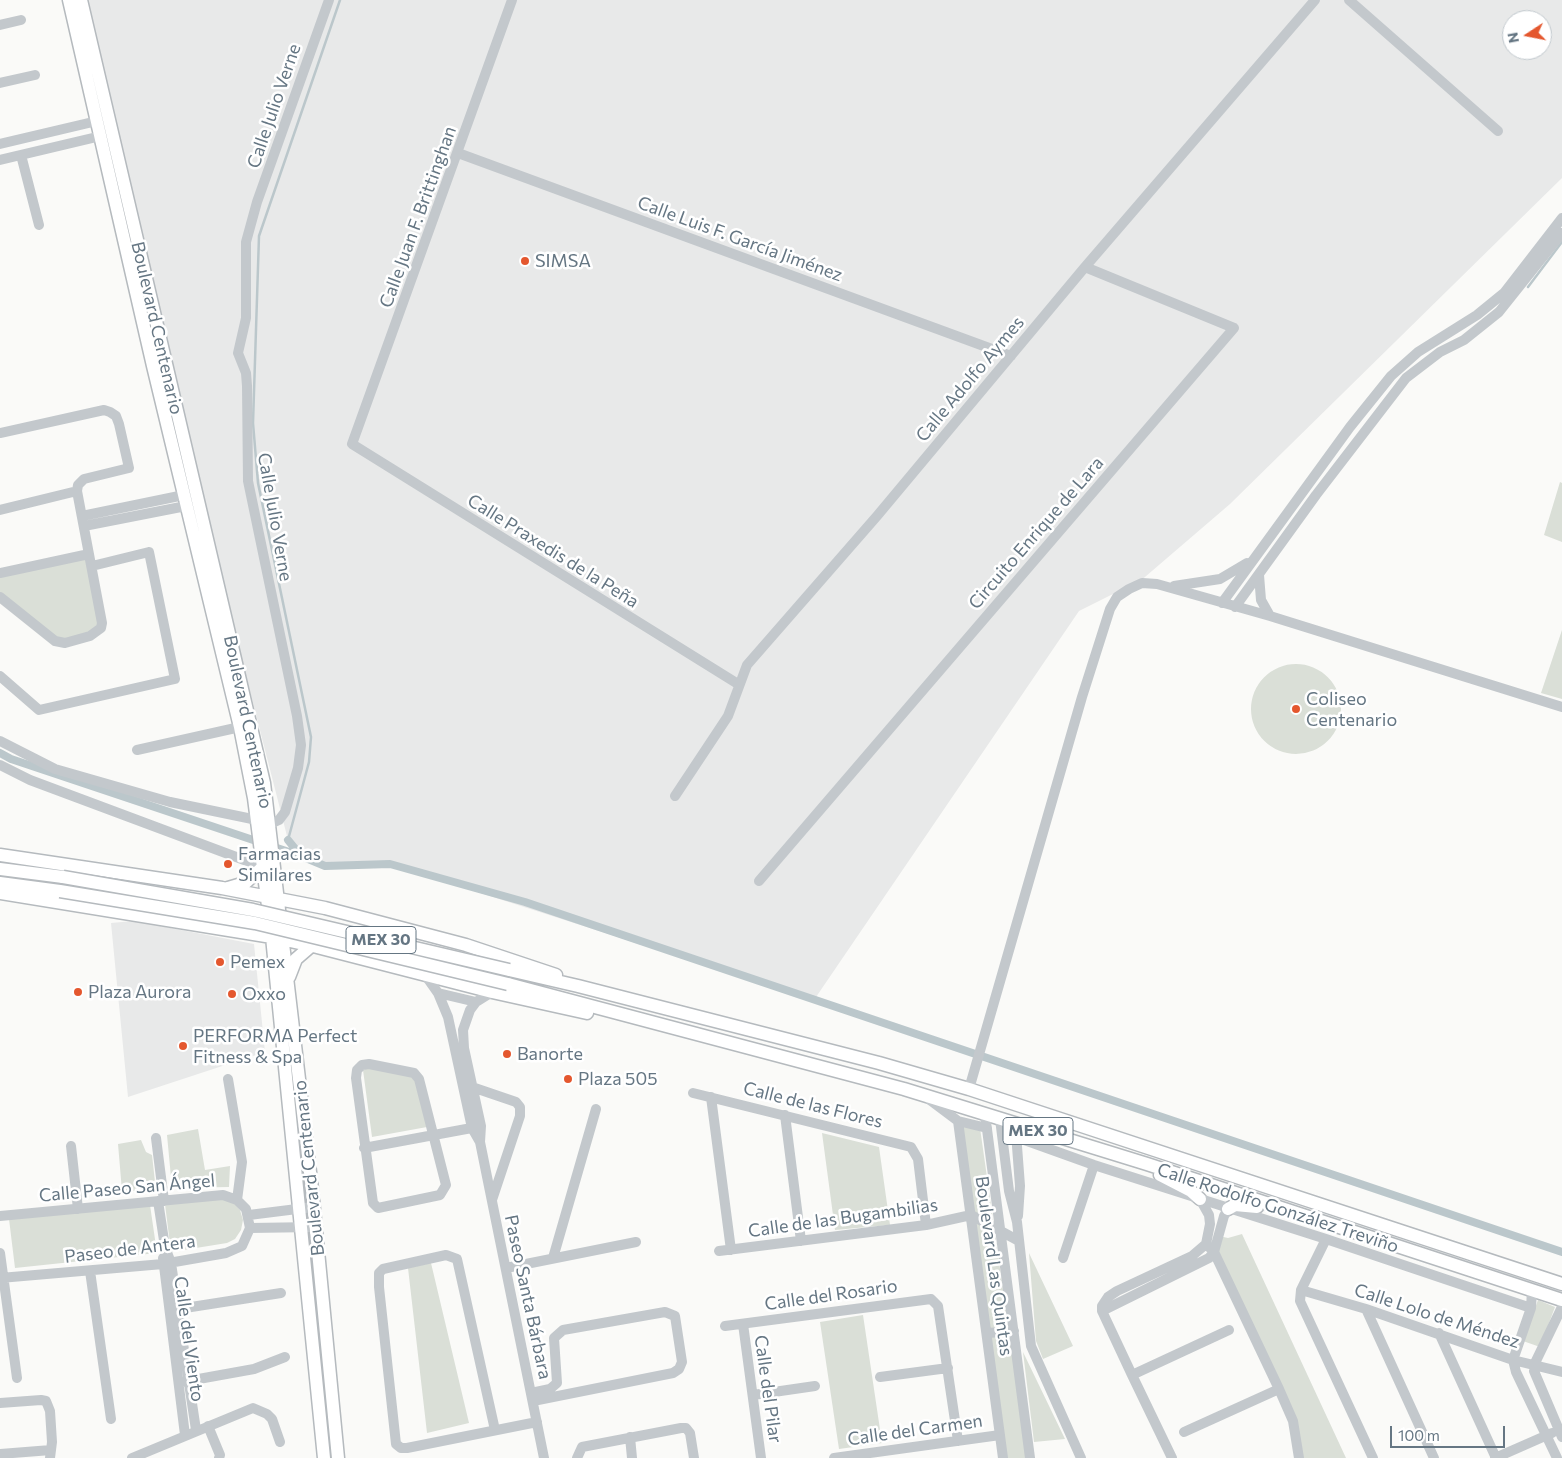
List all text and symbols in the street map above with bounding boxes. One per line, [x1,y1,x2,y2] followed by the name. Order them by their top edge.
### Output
[1502,10,1552,60] north arrow
[1503,31,1522,45] text: N
[243,41,305,171] street label: Calle Julio Verne
[375,123,461,311] street label: Calle Juan F. Brittinghan
[635,192,845,286] street label: Calle Luis F. García Jiménez
[127,240,187,416] street label: Boulevard Centenario
[535,250,591,272] place label: SIMSA
[519,255,531,267] marker: SIMSA
[911,312,1029,446] street label: Calle Adolfo Aymes
[253,451,297,583] street label: Calle Julio Verne
[964,452,1108,614] street label: Circuito Enrique de Lara
[463,489,643,613] street label: Calle Praxedis de la Peña
[219,633,277,811] street label: Boulevard Centenario
[1306,688,1397,731] place label: Coliseo Centenario
[1290,703,1302,715] marker: Coliseo Centenario
[238,843,321,886] place label: Farmacias Similares
[222,858,234,870] marker: Farmacias Similares
[346,926,416,954] road number: MEX 30
[230,951,285,973] place label: Pemex
[214,956,226,968] marker: Pemex
[88,981,191,1003] place label: Plaza Aurora
[242,983,286,1005] place label: Oxxo
[72,986,84,998] marker: Plaza Aurora
[226,988,238,1000] marker: Oxxo
[193,1025,357,1068] place label: PERFORMA Perfect Fitness & Spa
[177,1040,189,1052] marker: PERFORMA Perfect Fitness & Spa
[517,1043,583,1065] place label: Banorte
[501,1048,513,1060] marker: Banorte
[578,1068,658,1090] place label: Plaza 505
[562,1073,574,1085] marker: Plaza 505
[741,1077,885,1133] street label: Calle de las Flores
[289,1079,329,1257] street label: Boulevard Centenario
[1003,1118,1073,1144] road number: MEX 30
[1154,1159,1402,1257] street label: Calle Rodolfo González Treviño
[38,1170,216,1206] street label: Calle Paseo San Ángel
[971,1175,1017,1357] street label: Boulevard Las Quintas
[747,1194,939,1242] street label: Calle de las Bugambilias
[500,1213,556,1381] street label: Paseo Santa Bárbara
[63,1230,197,1268] street label: Paseo de Antera
[169,1275,209,1403] street label: Calle del Viento
[763,1275,899,1315] street label: Calle del Rosario
[1351,1279,1523,1353] street label: Calle Lolo de Méndez
[750,1334,786,1444] street label: Calle del Pilar
[846,1410,984,1450] street label: Calle del Carmen
[1392,1416,1507,1448] scale bar
[1398,1426,1440,1444] text: 100 m

